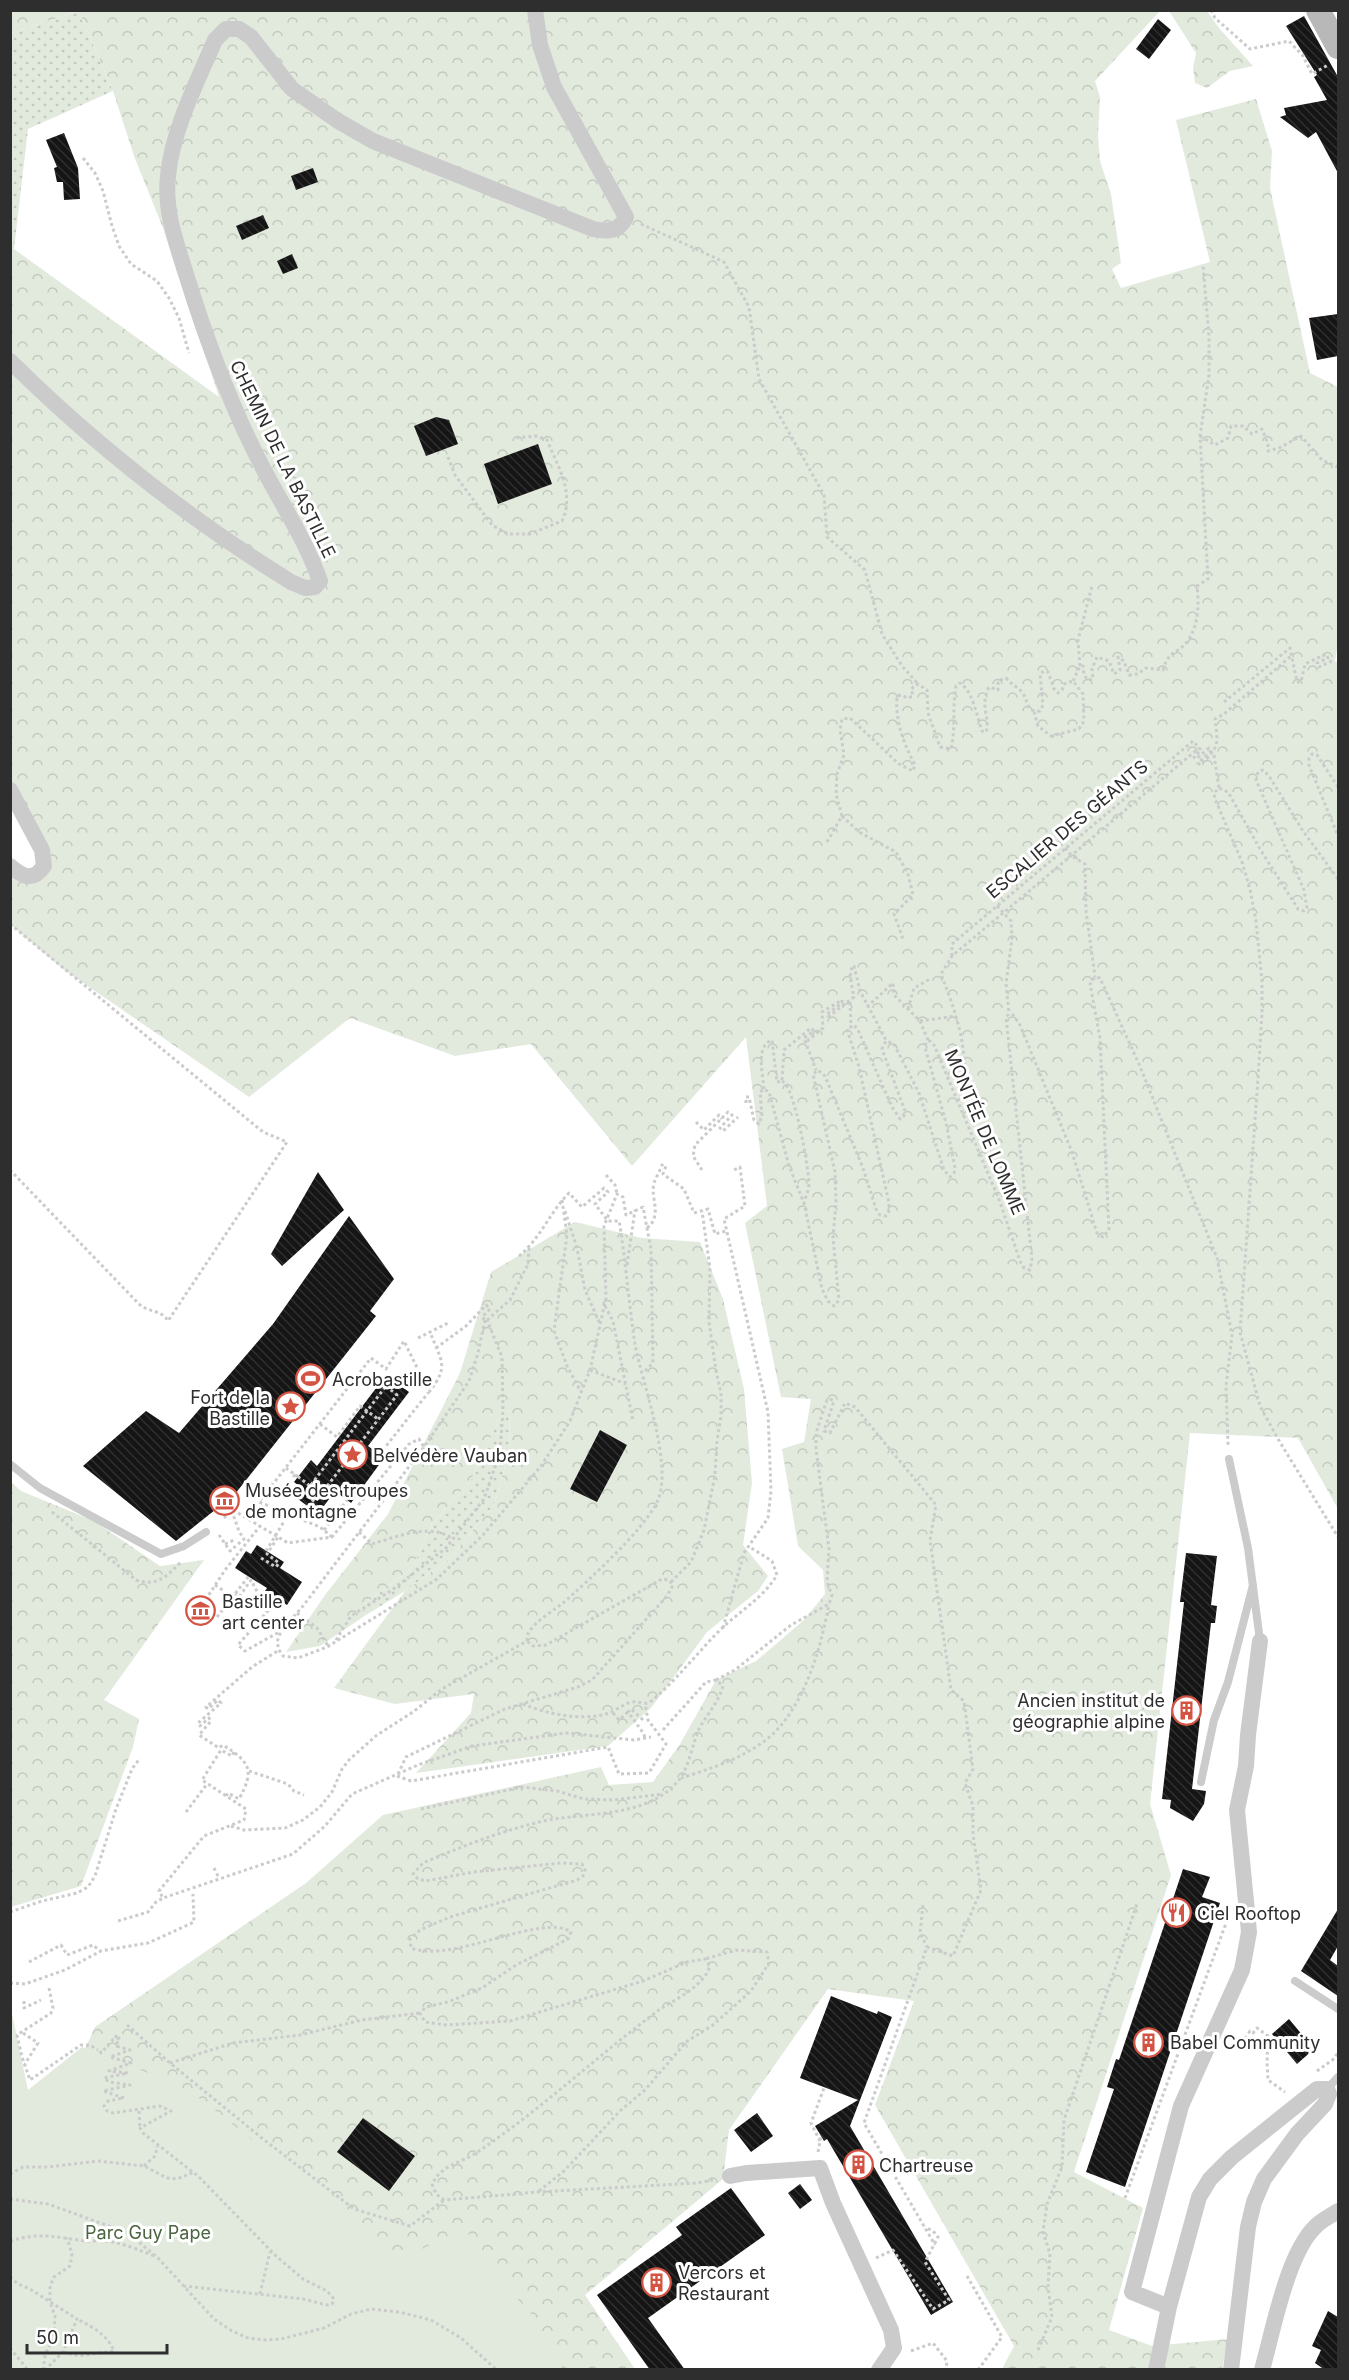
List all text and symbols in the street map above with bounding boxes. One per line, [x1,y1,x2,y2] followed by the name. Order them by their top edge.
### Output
[226,357,340,561] street label: CHEMIN DE LA BASTILLE
[982,755,1152,903] street label: ESCALIER DES GÉANTS
[941,1046,1030,1218] street label: MONTÉE DE LOMME
[295,1363,327,1395] sports icon: Acrobastille
[332,1369,432,1390] place label: Acrobastille
[190,1387,270,1429] place label: Fort de la Bastille
[275,1391,307,1423] place icon: Fort de la Bastille
[336,1439,368,1471] place icon: Belvédère Vauban
[373,1445,528,1466] place label: Belvédère Vauban
[245,1480,408,1522] place label: Musée des troupes de montagne
[208,1484,240,1516] museum icon: Musée des troupes de montagne
[222,1591,305,1633] place label: Bastille art center
[185,1595,217,1627] museum icon: Bastille art center
[1012,1690,1165,1732] place label: Ancien institut de géographie alpine
[1170,1694,1202,1726] building icon: Ancien institut de géographie alpine
[1160,1897,1192,1929] restaurant icon: Ciel Rooftop
[1197,1903,1301,1924] place label: Ciel Rooftop
[1133,2026,1165,2058] building icon: Babel Community
[1170,2032,1320,2053] place label: Babel Community
[842,2149,874,2181] building icon: Chartreuse
[879,2155,973,2176] place label: Chartreuse
[85,2222,211,2243] park label: Parc Guy Pape
[678,2262,770,2304] place label: Vercors et Restaurant
[641,2266,673,2298] building icon: Vercors et Restaurant
[27,2317,166,2355] scale bar
[36,2327,79,2348] text: 50 m

